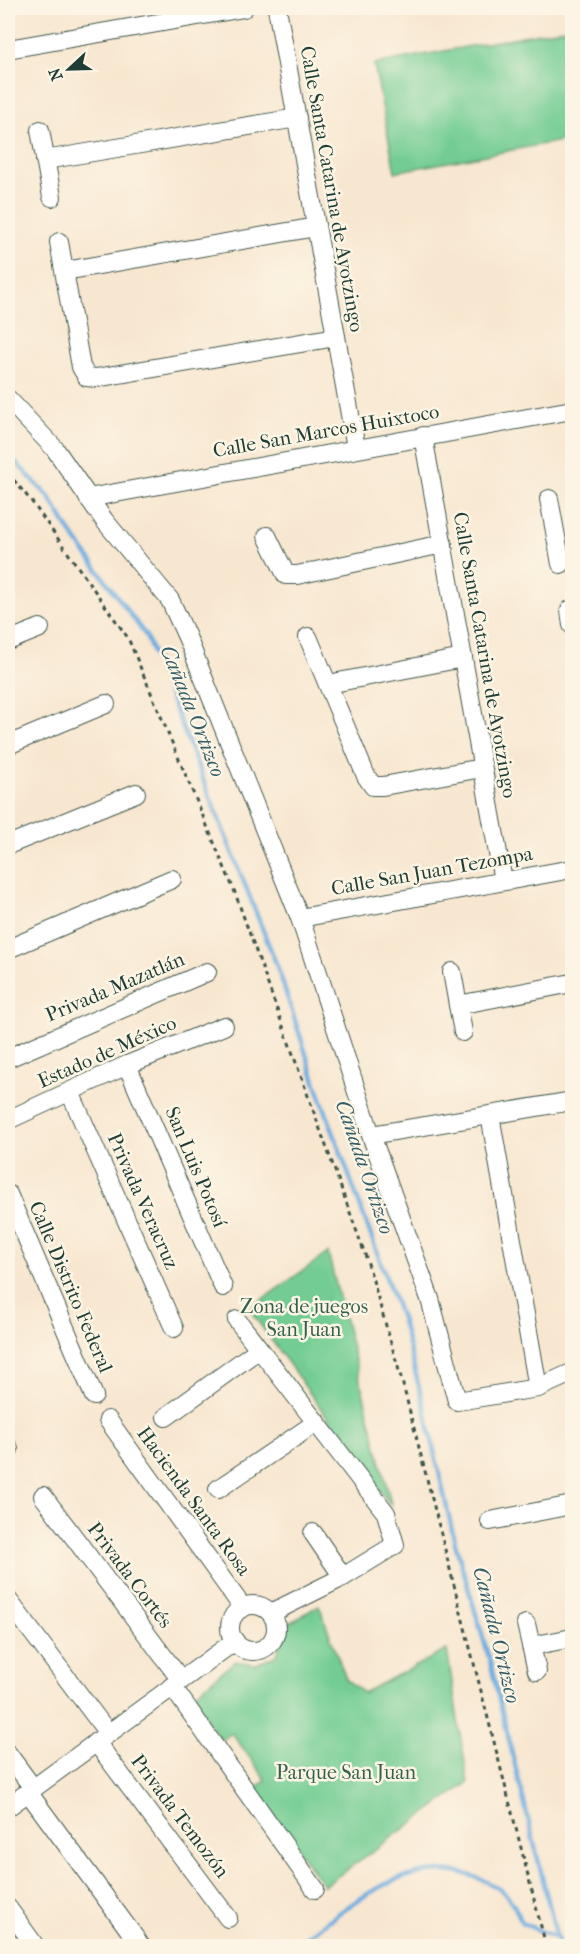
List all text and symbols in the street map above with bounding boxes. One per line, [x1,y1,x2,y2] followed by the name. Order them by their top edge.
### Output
[39,39,99,99] north arrow
[295,44,369,334] street label: Calle Santa Catarina de Ayotzingo
[44,64,67,84] text: N
[211,400,441,462] street label: Calle San Marcos Huixtoco
[448,510,522,800] street label: Calle Santa Catarina de Ayotzingo
[156,642,230,781] water label: Cañada Ortizco
[329,842,535,900] street label: Calle San Juan Tezompa
[42,947,188,1027] street label: Privada Mazatlán
[34,1011,180,1093] street label: Estado de México
[331,1097,399,1237] water label: Cañada Ortizco
[160,1103,232,1232] street label: San Luis Potosí
[103,1129,183,1273] street label: Privada Veracruz
[24,1198,118,1377] street label: Calle Distrito Federal
[240,1295,368,1341] park label: Zona de juegos San Juan
[132,1422,256,1580] street label: Hacienda Santa Rosa
[83,1518,177,1632] street label: Privada Cortés
[468,1564,526,1706] water label: Cañada Ortizco
[126,1750,234,1883] street label: Privada Temozón
[276,1761,416,1784] park label: Parque San Juan

